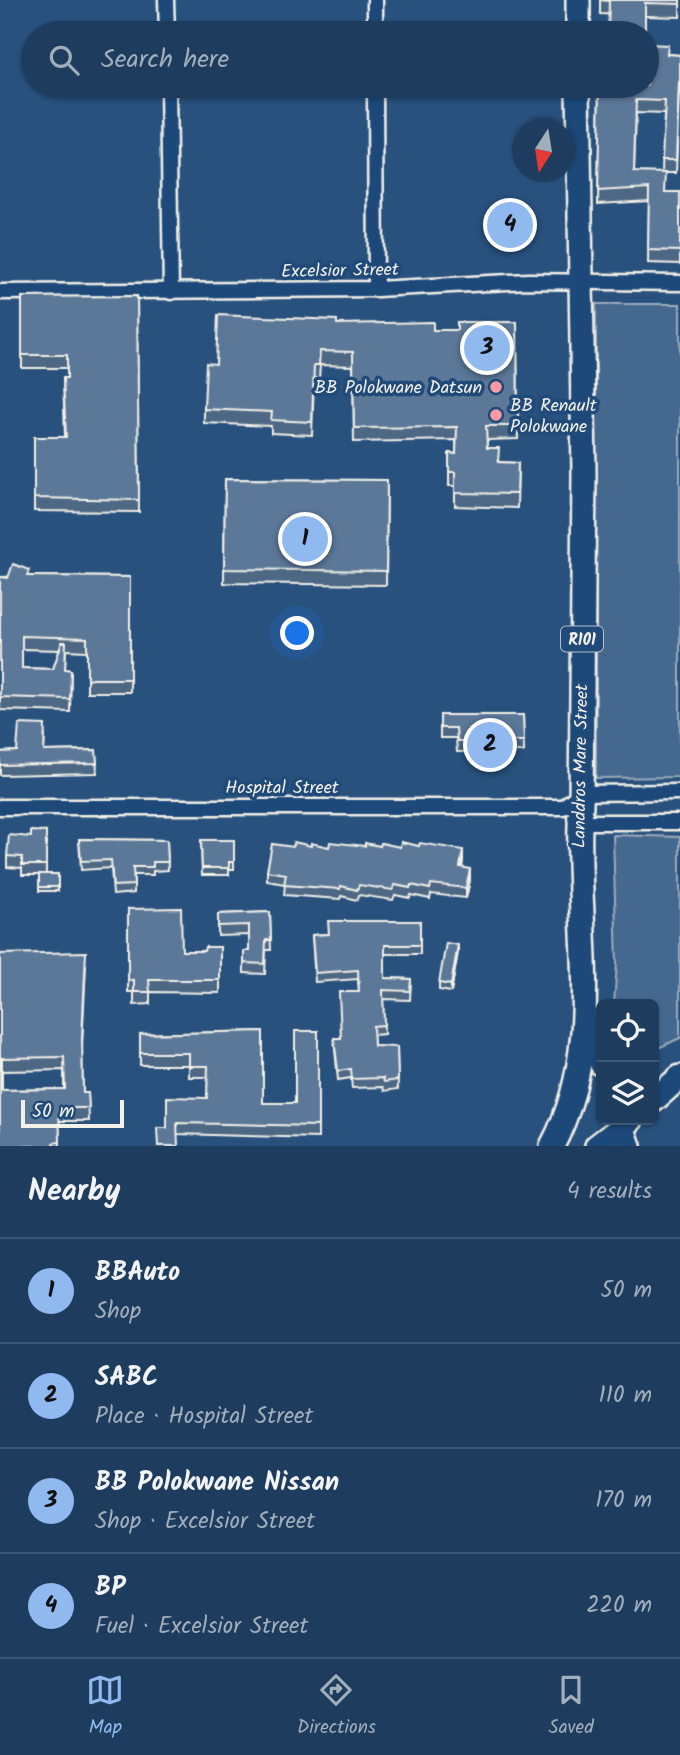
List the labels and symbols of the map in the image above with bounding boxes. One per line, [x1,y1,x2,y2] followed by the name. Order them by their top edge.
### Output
[512,119,575,182] north arrow
[487,199,533,251] pin: 4
[281,256,400,287] street label: Excelsior Street
[464,322,510,374] pin: 3
[315,374,482,403] place label: BB Polokwane Datsun
[488,379,504,395] marker: BB Polokwane Datsun
[510,392,598,442] place label: BB Renault Polokwane
[488,407,504,423] marker: BB Renault Polokwane
[282,513,328,565] pin: 1
[280,616,314,650] your location
[561,626,603,652] road number: R101
[566,683,597,848] street label: Landdros Mare Street
[467,719,513,771] pin: 2
[225,774,340,803] street label: Hospital Street
[21,1097,124,1129] scale bar

